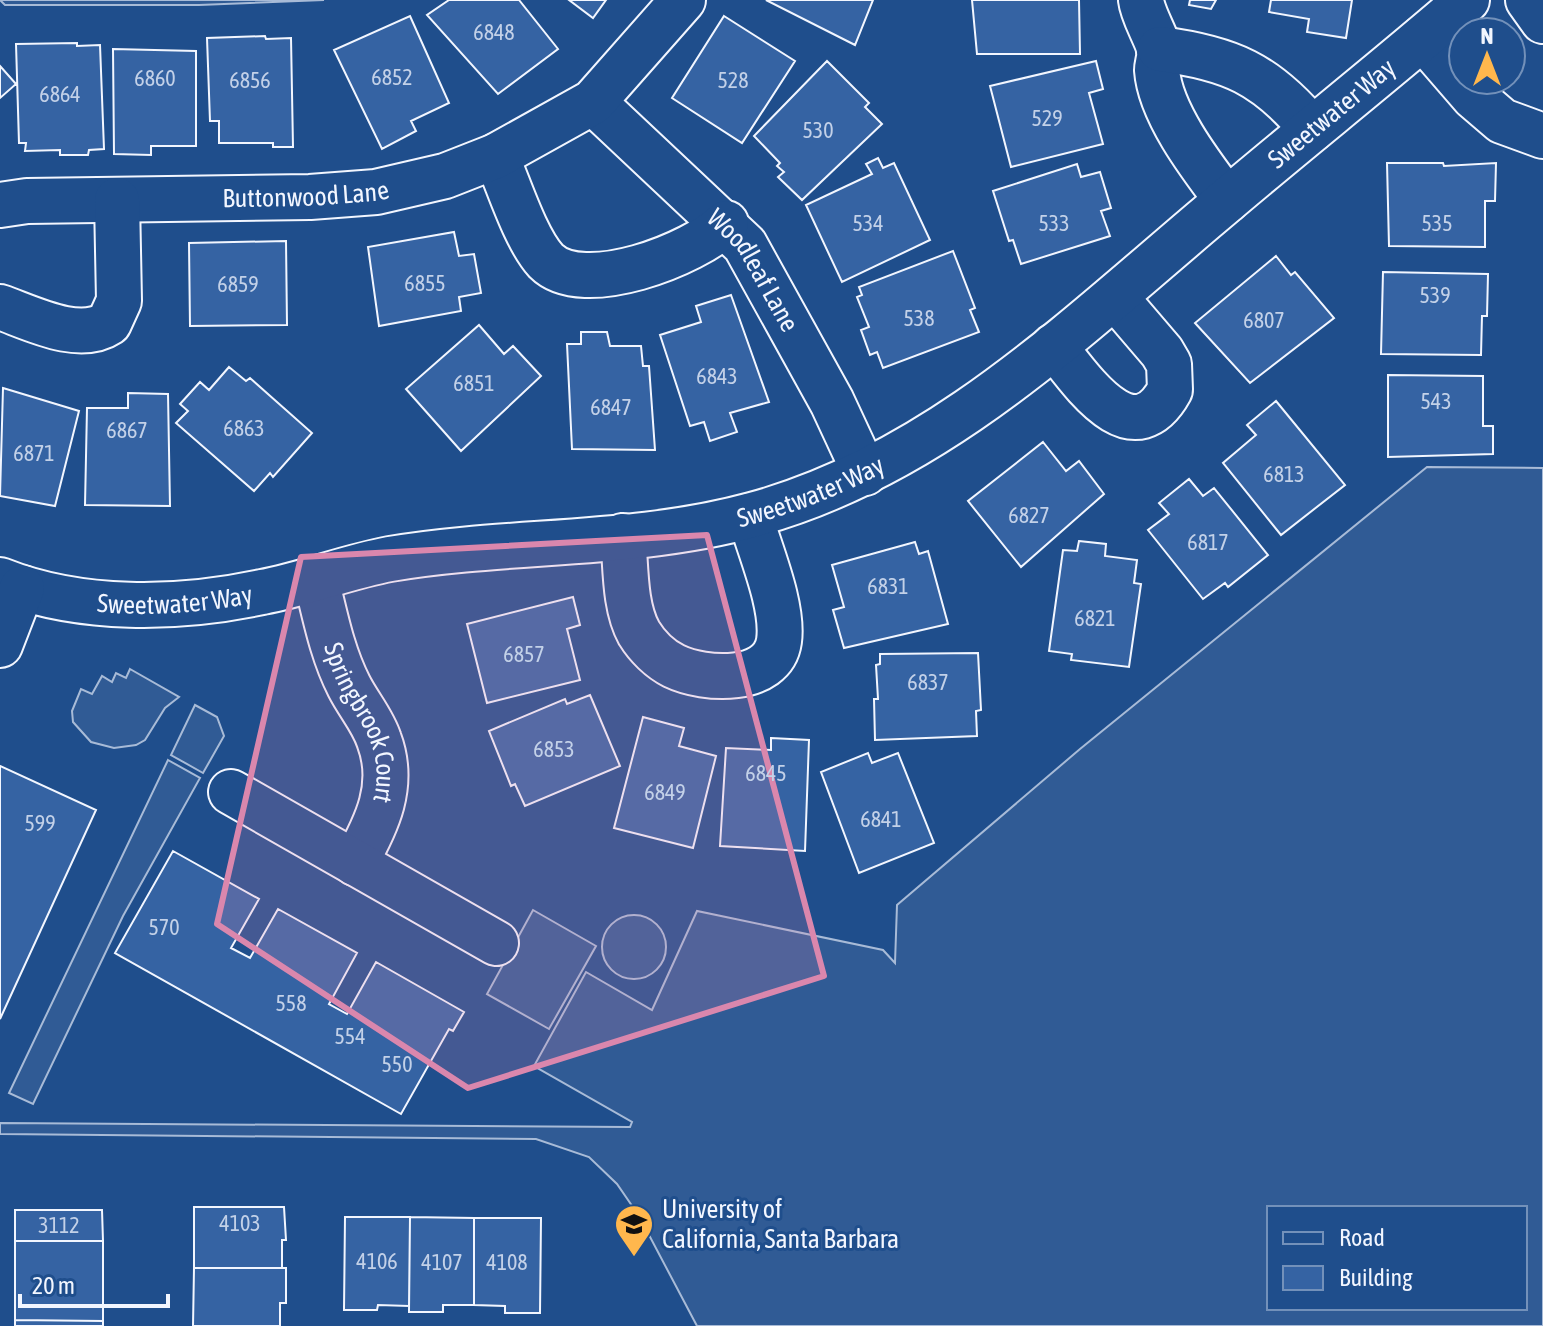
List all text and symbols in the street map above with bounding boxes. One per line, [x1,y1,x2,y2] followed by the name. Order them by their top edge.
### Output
[1447,16,1527,96] north arrow
[473,19,515,45] house number: 6848
[1481,23,1493,49] text: N
[1262,52,1401,174] street label: Sweetwater Way
[371,64,413,90] house number: 6852
[134,65,176,91] house number: 6860
[229,67,271,93] house number: 6856
[717,67,749,93] house number: 528
[39,81,81,107] house number: 6864
[1031,105,1063,131] house number: 529
[802,117,834,143] house number: 530
[222,174,392,213] street label: Buttonwood Lane
[701,203,805,337] street label: Woodleaf Lane
[852,210,884,236] house number: 534
[1038,210,1070,236] house number: 533
[1421,210,1453,236] house number: 535
[404,270,446,296] house number: 6855
[217,271,259,297] house number: 6859
[1419,282,1451,308] house number: 539
[903,305,935,331] house number: 538
[1243,307,1285,333] house number: 6807
[696,363,738,389] house number: 6843
[453,370,495,396] house number: 6851
[1420,388,1452,414] house number: 543
[590,394,632,420] house number: 6847
[223,415,265,441] house number: 6863
[106,417,148,443] house number: 6867
[13,440,55,466] house number: 6871
[734,450,889,533] street label: Sweetwater Way
[1263,461,1305,487] house number: 6813
[1008,502,1050,528] house number: 6827
[1187,529,1229,555] house number: 6817
[867,573,909,599] house number: 6831
[96,579,255,620] street label: Sweetwater Way
[1074,605,1116,631] house number: 6821
[318,639,401,806] street label: Springbrook Court
[503,641,545,667] house number: 6857
[907,669,949,695] house number: 6837
[533,736,575,762] house number: 6853
[745,760,787,786] house number: 6845
[644,779,686,805] house number: 6849
[860,806,902,832] house number: 6841
[24,810,56,836] house number: 599
[148,914,180,940] house number: 570
[275,990,307,1016] house number: 558
[334,1023,366,1049] house number: 554
[381,1051,413,1077] house number: 550
[662,1194,899,1254] place label: University of California, Santa Barbara
[613,1203,655,1258] school or university icon: University of California, Santa Barbara
[1267,1206,1527,1310] legend
[219,1210,261,1236] house number: 4103
[38,1212,80,1238] house number: 3112
[1339,1224,1385,1251] text: Road
[356,1248,398,1274] house number: 4106
[421,1249,463,1275] house number: 4107
[486,1249,528,1275] house number: 4108
[20,1258,168,1308] scale bar
[1339,1264,1413,1291] text: Building
[32,1272,75,1299] text: 20 m

